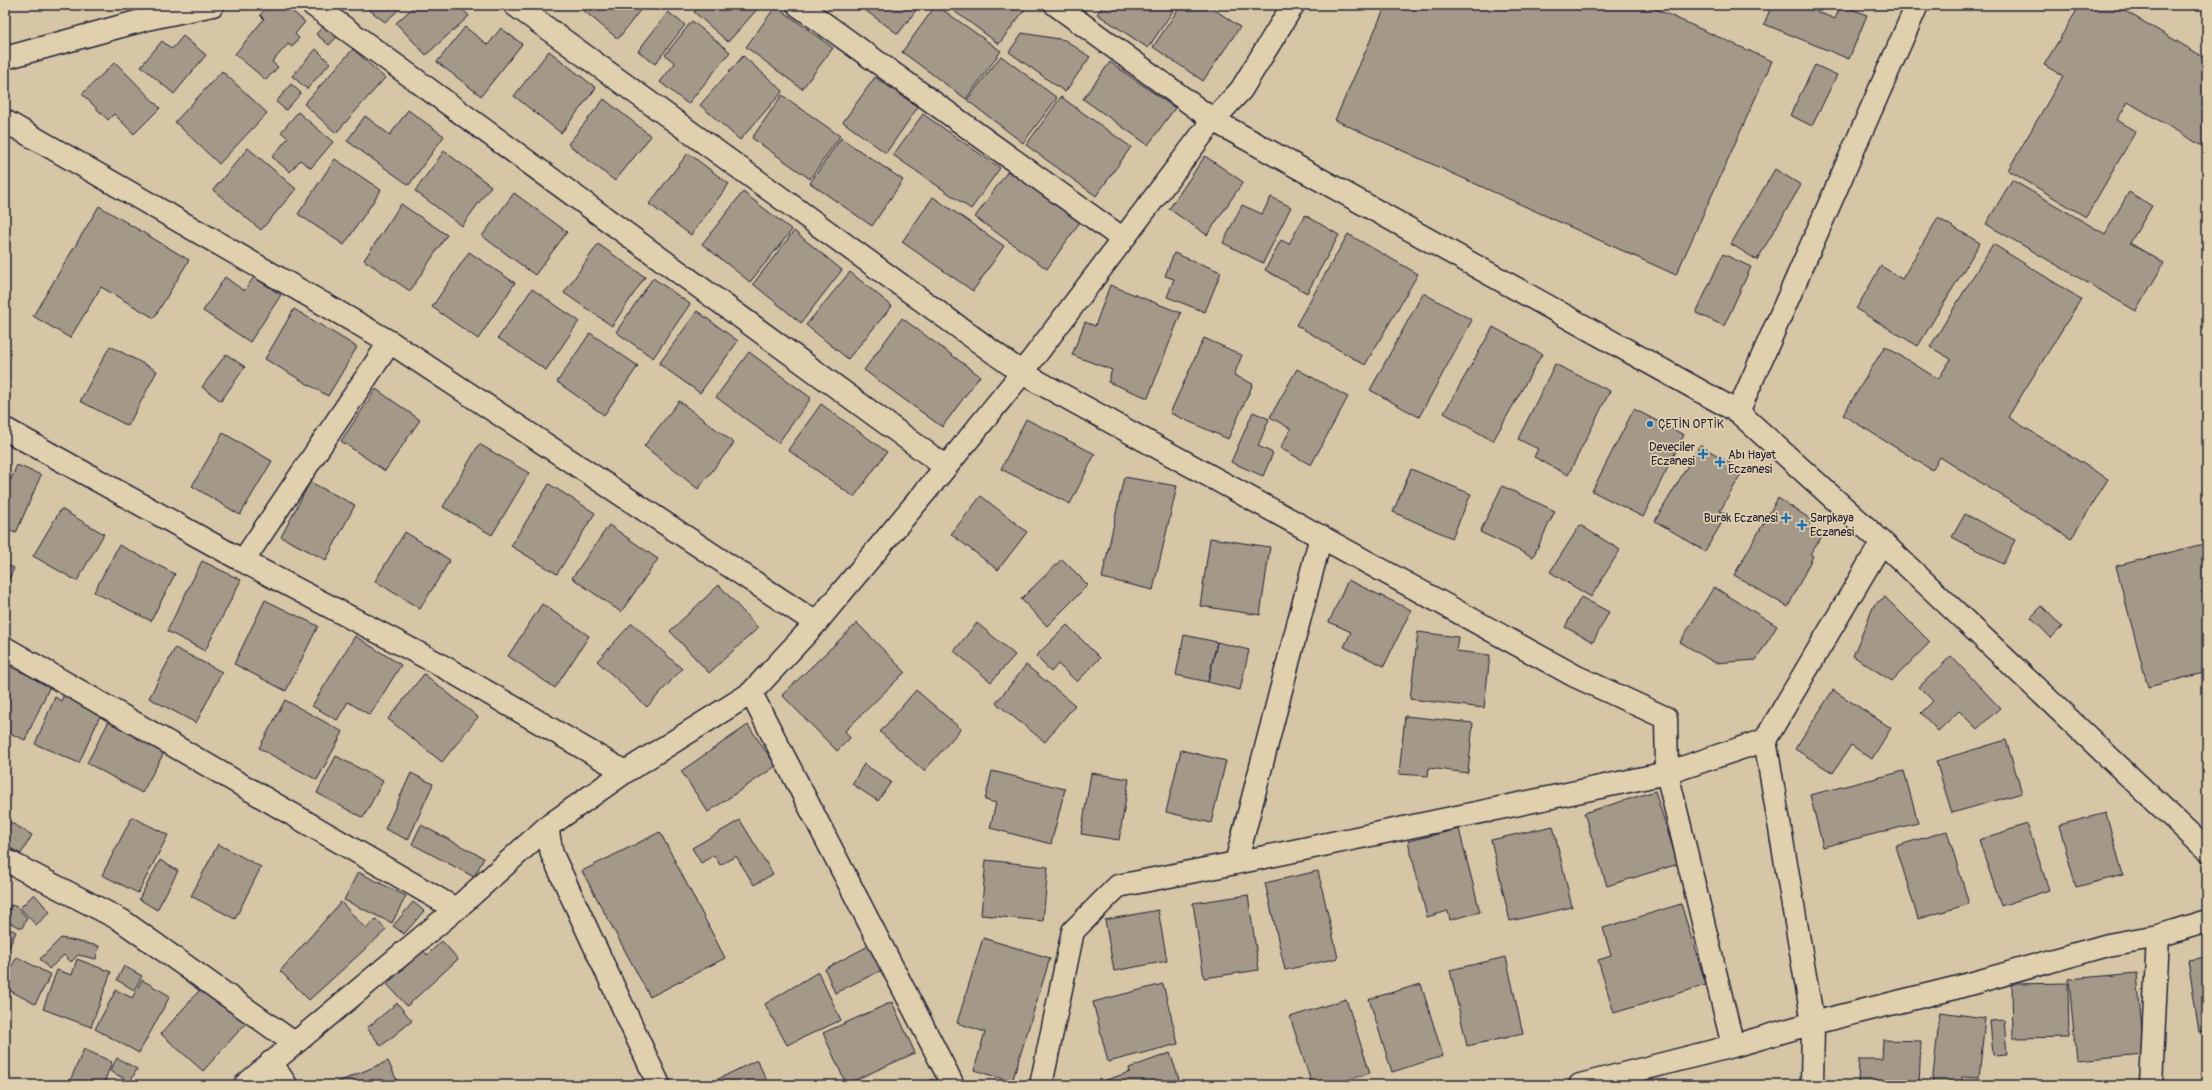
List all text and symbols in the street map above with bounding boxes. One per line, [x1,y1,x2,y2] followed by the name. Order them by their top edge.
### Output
[1658,416,1724,432] place label: ÇETİN OPTİK
[1645,419,1655,429] marker: ÇETİN OPTİK
[1649,440,1696,469] place label: Deveciler Eczanesi
[1728,448,1776,477] place label: Abı Hayat Eczanesi
[1698,449,1708,459] marker: Deveciler Eczanesi
[1715,457,1725,467] marker: Abı Hayat Eczanesi
[1704,511,1778,526] place label: Burak Eczanesi
[1810,511,1854,540] place label: Sarpkaya Eczanesi
[1781,513,1791,523] marker: Burak Eczanesi
[1797,520,1807,530] marker: Sarpkaya Eczanesi

